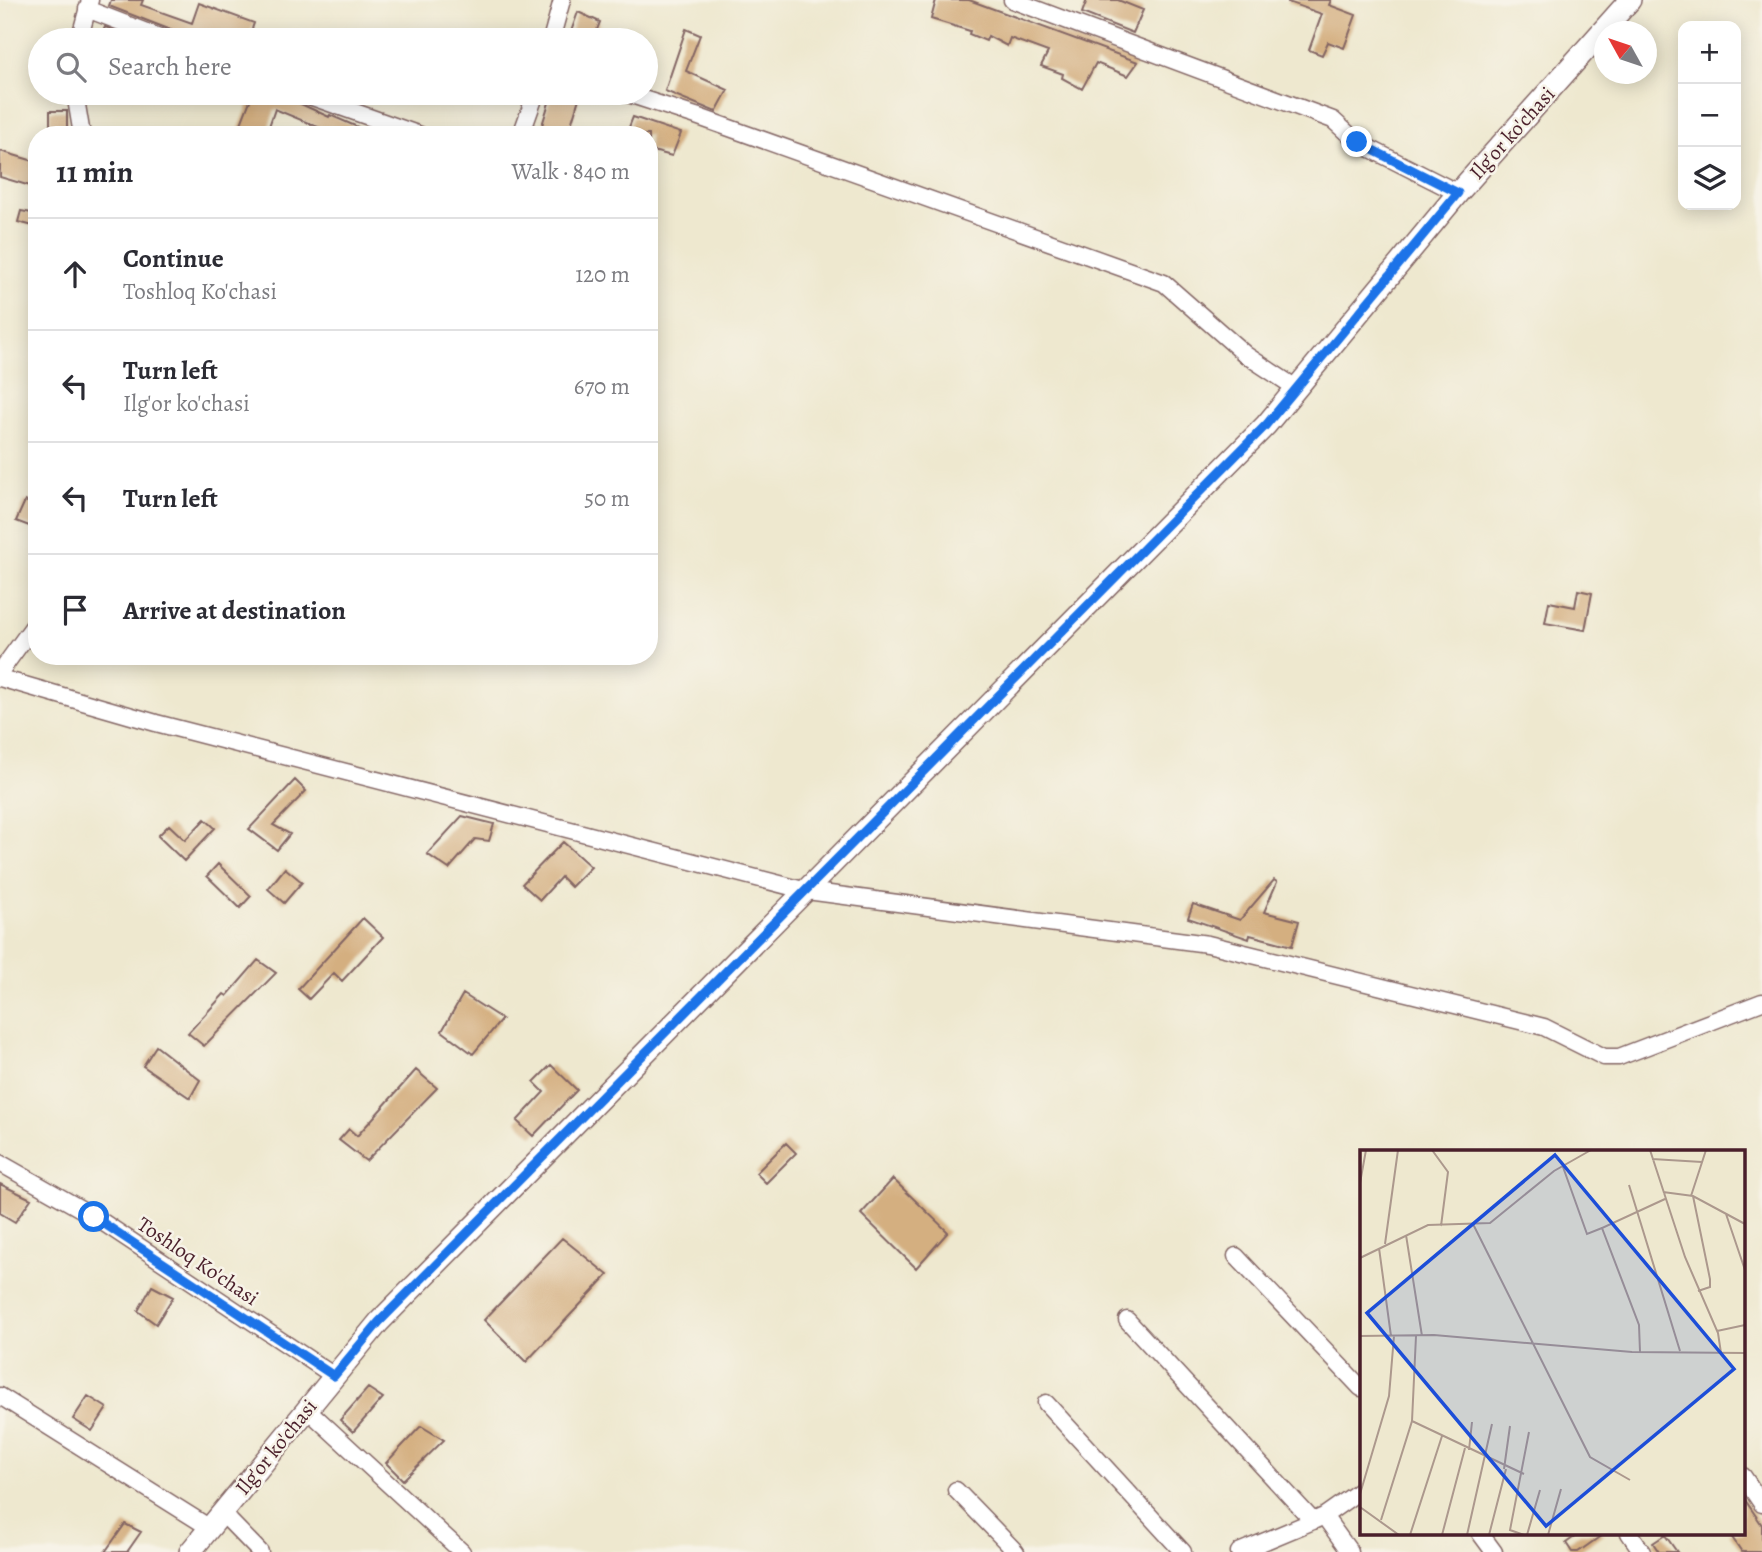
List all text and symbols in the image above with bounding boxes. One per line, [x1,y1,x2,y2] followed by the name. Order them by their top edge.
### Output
[1594,21,1657,84] north arrow
[1678,21,1741,210] map controls
[1678,21,1741,84] button: +
[28,28,658,105] search box
[52,48,90,86] icon: search
[108,49,232,84] text: Search here
[1463,81,1561,185] street label: Ilg'or ko'chasi
[1678,84,1741,147] button: −
[1341,126,1372,157] route end
[1678,147,1741,210] button: layers
[56,152,133,192] text: 11 min
[511,156,630,187] text: Walk · 840 m
[123,241,224,276] text: Continue
[56,255,94,293] icon: ahead
[575,259,630,290] text: 120 m
[123,276,277,307] text: Toshloq Ko'chasi
[123,353,218,388] text: Turn left
[56,367,94,405] icon: left
[574,371,630,402] text: 670 m
[123,388,250,419] text: Ilg'or ko'chasi
[56,479,94,517] icon: left
[123,481,218,516] text: Turn left
[584,483,630,514] text: 50 m
[56,591,94,629] icon: arrive
[123,593,346,628] text: Arrive at destination
[1360,1150,1744,1534] inset map
[78,1201,109,1232] route start
[132,1210,264,1312] street label: Toshloq Ko'chasi
[229,1393,323,1501] street label: Ilg'or ko'chasi

